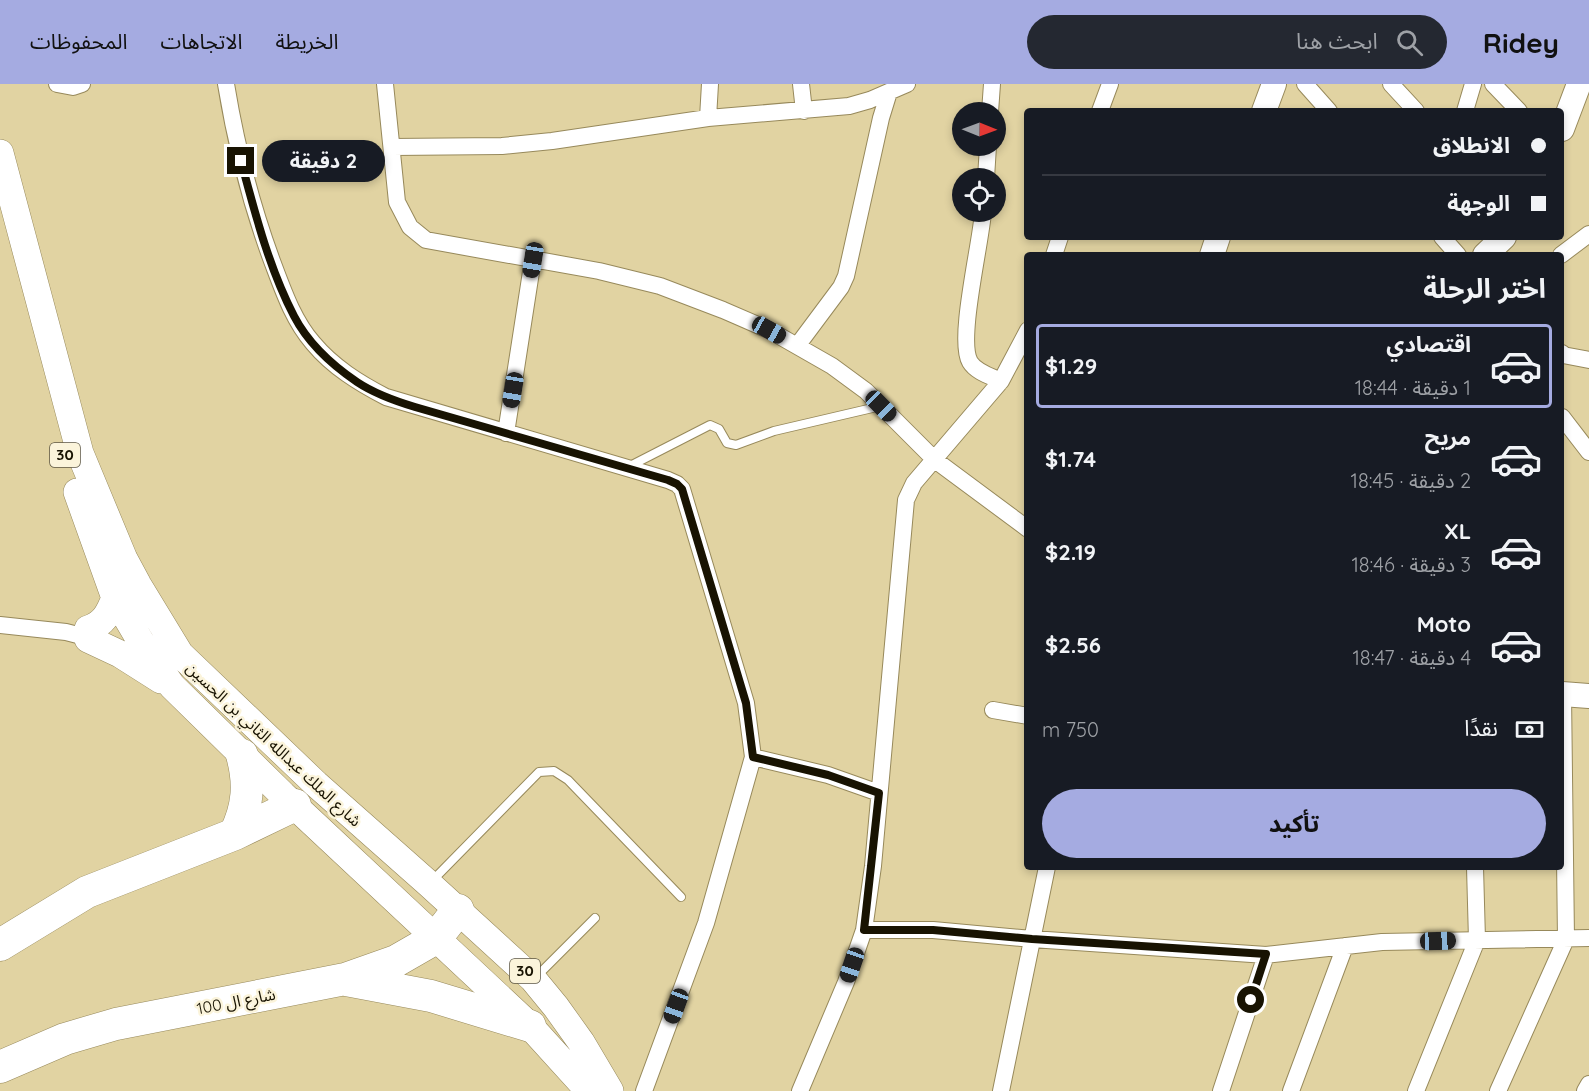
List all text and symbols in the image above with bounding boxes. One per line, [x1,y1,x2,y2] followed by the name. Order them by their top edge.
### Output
[1027,15,1447,69] search box
[1483,25,1559,60] text: Ridey
[1393,26,1426,59] icon: search
[1296,27,1378,55] text: ابحث هنا
[30,28,127,54] text: المحفوظات
[160,28,242,54] text: الاتجاهات
[275,28,338,54] text: الخريطة
[952,102,1006,156] north arrow
[952,102,1006,222] map controls
[1433,131,1510,159] text: الانطلاق
[262,140,385,182] callout: 2 دقيقة
[227,147,254,174] route end
[290,148,357,173] text: 2 دقيقة
[952,168,1006,222] button: locate
[1447,189,1510,217] text: الوجهة
[521,241,545,279] car
[1423,271,1546,305] text: اختر الرحلة
[749,313,789,347] car
[1386,330,1471,358] text: اقتصادي
[1489,339,1543,393] icon: car
[1045,352,1097,380] text: $1.29
[501,371,525,409] car
[1355,375,1471,400] text: 1 دقيقة · 18:44
[862,387,900,425] car
[1425,423,1471,451] text: مريح
[1489,432,1543,486] icon: car
[50,443,80,467] road number: 30
[1045,445,1096,473] text: $1.74
[1351,468,1471,493] text: 2 دقيقة · 18:45
[1444,517,1471,545] text: XL
[1489,525,1543,579] icon: car
[1045,538,1096,566] text: $2.19
[1351,552,1471,577] text: 3 دقيقة · 18:46
[1417,610,1471,638] text: Moto
[1489,618,1543,672] icon: car
[1045,631,1101,659] text: $2.56
[1352,645,1471,670] text: 4 دقيقة · 18:47
[180,657,366,833] street label: شارع الملك عبدالله الثاني بن الحسين
[1513,713,1546,746] icon: cash
[1464,714,1498,742] text: نقدًا
[1042,717,1099,742] text: 750 m
[1042,789,1546,858] button: تأكيد
[1420,931,1456,951] car
[838,945,866,985] car
[510,959,540,983] road number: 30
[195,984,278,1021] street label: شارع ال 100
[661,986,691,1026] car
[1237,986,1264,1013] route start

